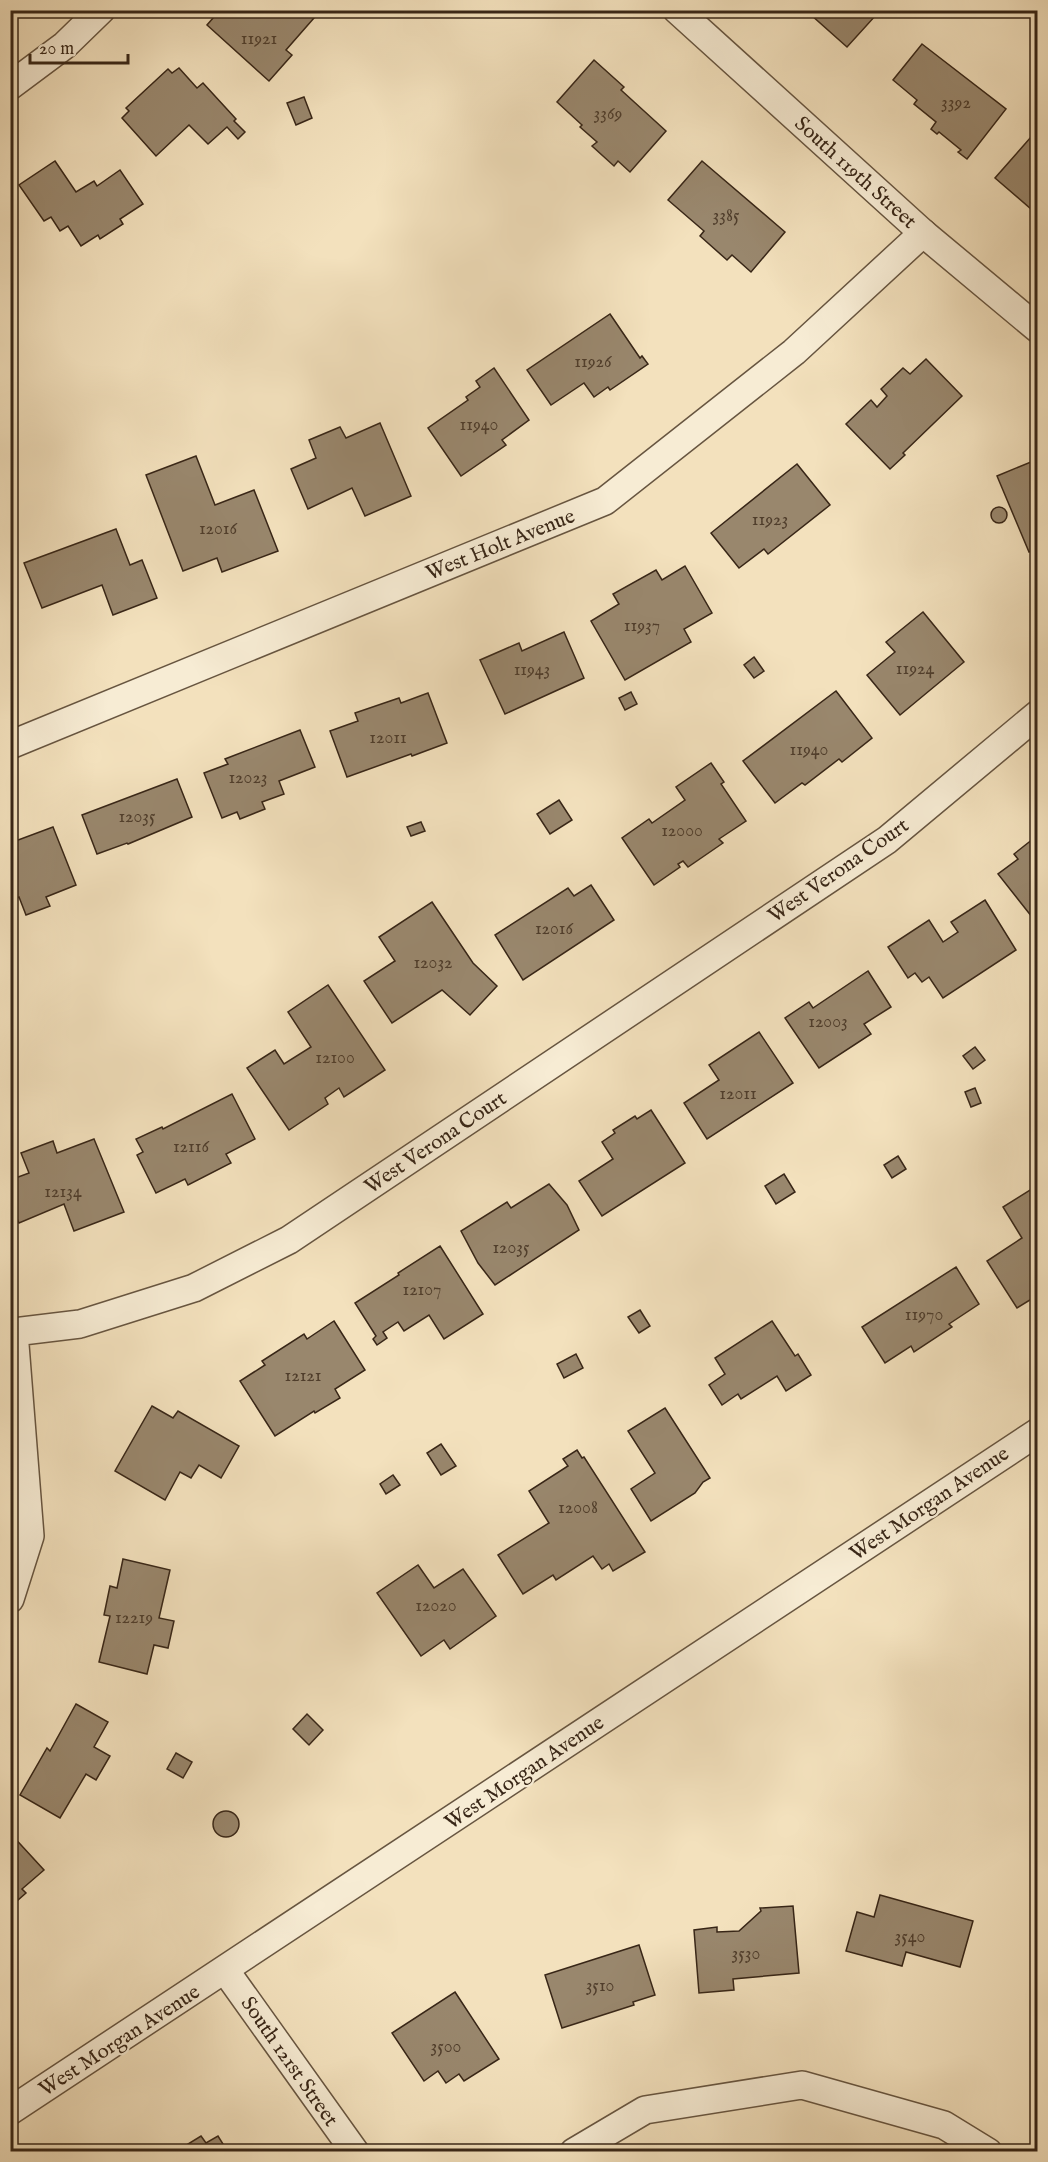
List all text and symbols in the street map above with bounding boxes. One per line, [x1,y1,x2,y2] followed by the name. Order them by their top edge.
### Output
[30,27,128,65] scale bar
[241,28,277,51] house number: 11921
[39,38,74,61] text: 20 m
[941,92,971,115] house number: 3392
[594,103,622,126] house number: 3369
[788,111,922,235] street label: South 119th Street
[712,205,740,228] house number: 3385
[574,351,612,374] house number: 11926
[460,414,498,437] house number: 11940
[422,503,579,588] street label: West Holt Avenue
[752,509,788,532] house number: 11923
[199,518,237,541] house number: 12016
[624,615,660,638] house number: 11937
[896,658,934,681] house number: 11924
[514,659,550,682] house number: 11943
[369,727,407,750] house number: 12011
[790,739,828,762] house number: 11940
[228,767,268,790] house number: 12023
[118,806,156,829] house number: 12035
[763,813,915,930] street label: West Verona Court
[661,820,703,843] house number: 12000
[535,918,573,941] house number: 12016
[413,952,453,975] house number: 12032
[808,1011,848,1034] house number: 12003
[315,1047,355,1070] house number: 12100
[719,1083,757,1106] house number: 12011
[359,1086,512,1201] street label: West Verona Court
[173,1136,209,1159] house number: 12116
[44,1181,82,1204] house number: 12134
[492,1237,530,1260] house number: 12035
[402,1279,442,1302] house number: 12107
[905,1304,943,1327] house number: 11970
[284,1365,322,1388] house number: 12121
[845,1441,1015,1568] street label: West Morgan Avenue
[558,1497,598,1520] house number: 12008
[415,1595,457,1618] house number: 12020
[115,1607,153,1630] house number: 12219
[440,1710,610,1837] street label: West Morgan Avenue
[895,1926,925,1949] house number: 3540
[732,1943,760,1966] house number: 3530
[586,1975,614,1998] house number: 3510
[34,1979,206,2103] street label: West Morgan Avenue
[234,1992,344,2132] street label: South 121st Street
[431,2036,461,2059] house number: 3500

